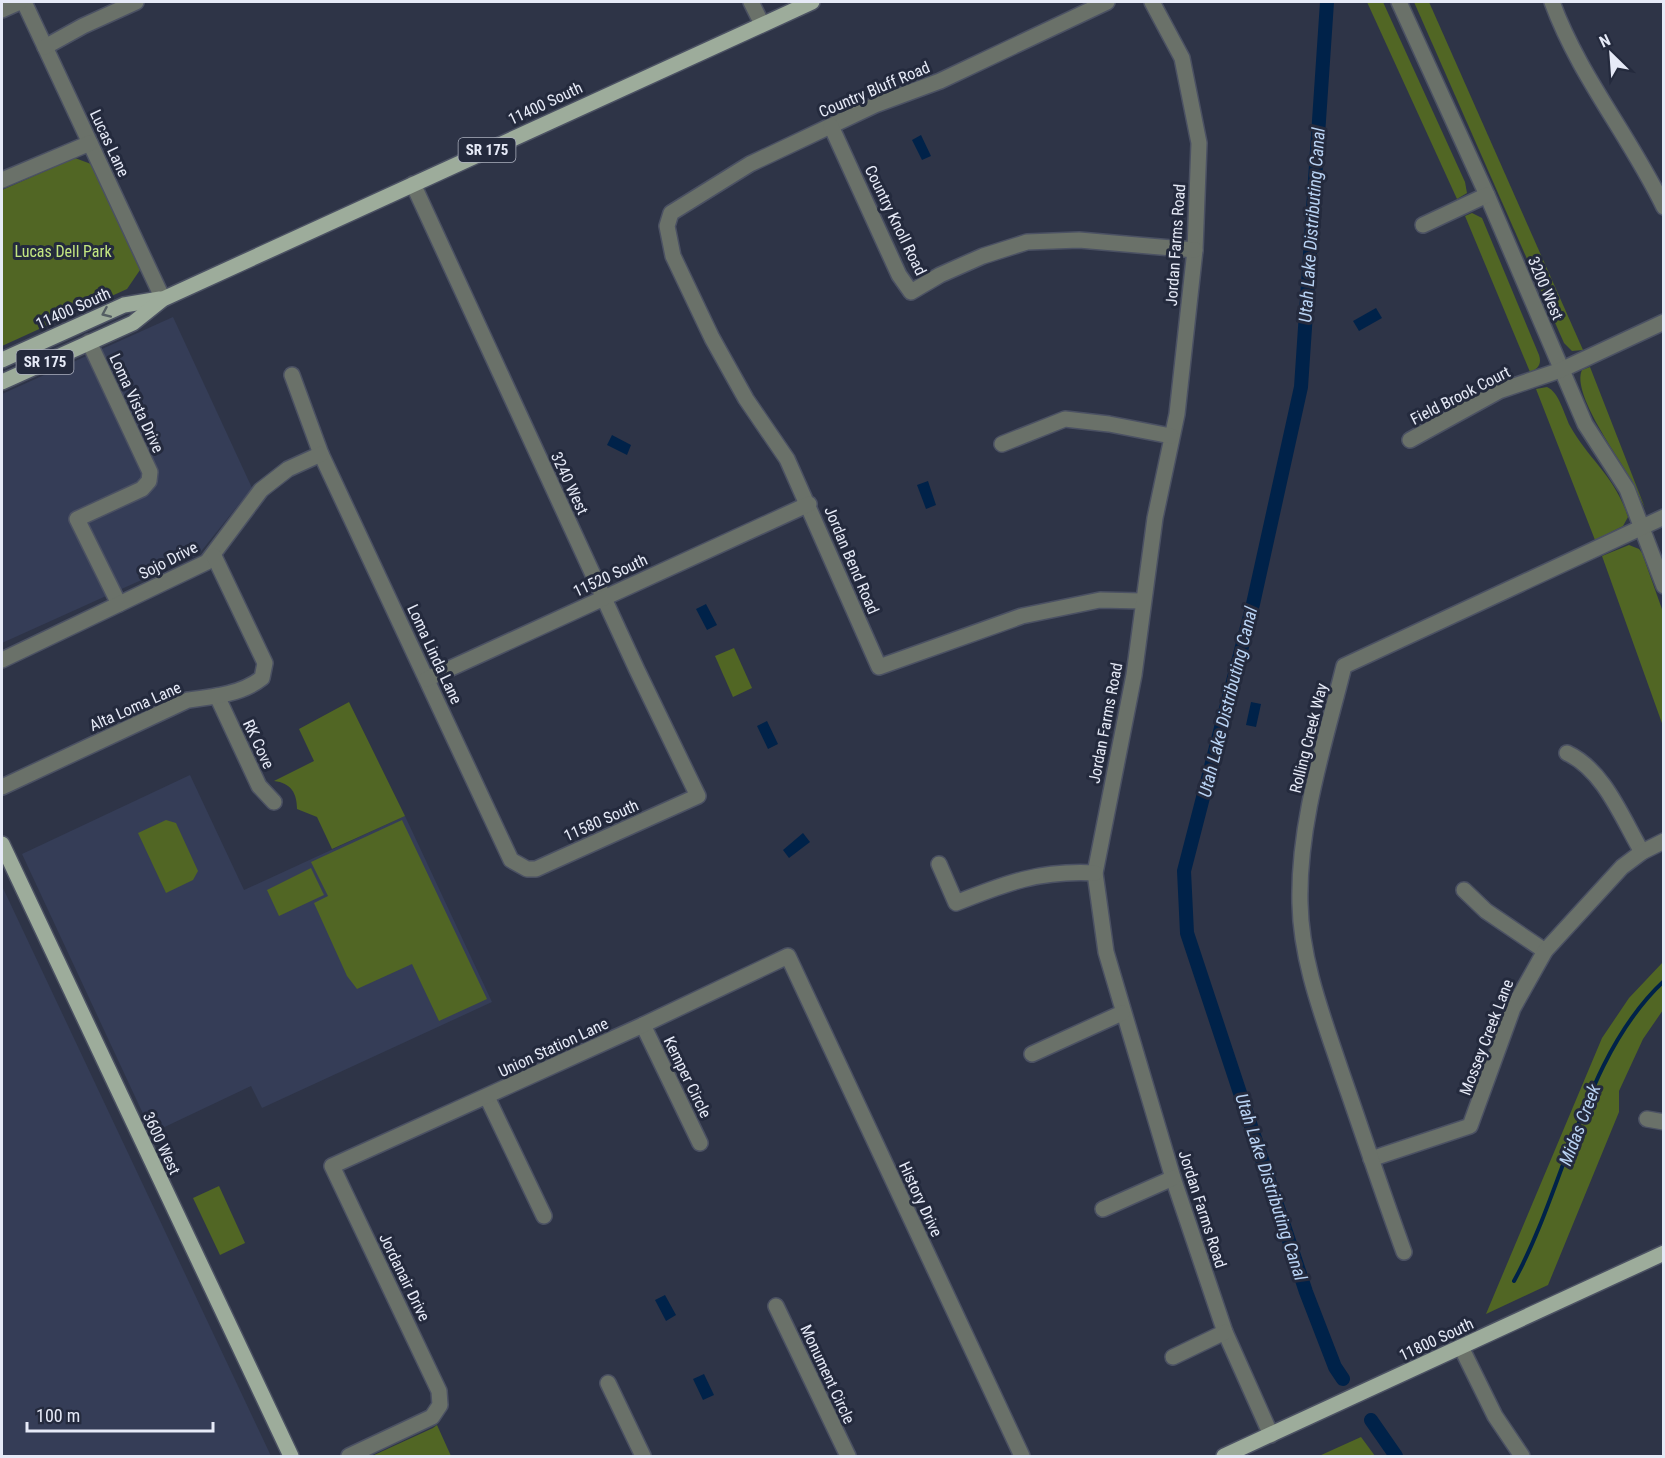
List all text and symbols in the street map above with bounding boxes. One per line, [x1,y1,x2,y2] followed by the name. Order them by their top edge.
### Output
[1581,24,1641,84] north arrow
[1596,30,1613,52] text: N
[816,58,933,121] street label: Country Bluff Road
[505,78,585,129] street label: 11400 South
[86,107,133,180] street label: Lucas Lane
[1294,126,1329,323] water label: Utah Lake Distributing Canal
[458,138,516,162] road number: SR 175
[861,162,930,278] street label: Country Knoll Road
[1162,183,1189,307] street label: Jordan Farms Road
[14,242,112,261] park label: Lucas Dell Park
[1524,254,1567,323] street label: 3200 West
[33,284,113,333] street label: 11400 South
[102,305,113,317] one-way arrow
[16,350,74,374] road number: SR 175
[105,351,168,456] street label: Loma Vista Drive
[1407,362,1514,429] street label: Field Brook Court
[547,449,592,518] street label: 3240 West
[820,503,883,617] street label: Jordan Bend Road
[136,538,201,583] street label: Sojo Drive
[570,550,650,601] street label: 11520 South
[403,601,466,707] street label: Loma Linda Lane
[1194,604,1262,799] water label: Utah Lake Distributing Canal
[1084,661,1127,785] street label: Jordan Farms Road
[86,678,184,735] street label: Alta Loma Lane
[1286,681,1331,795] street label: Rolling Creek Way
[239,717,278,772] street label: RK Cove
[561,796,641,845] street label: 11580 South
[1456,977,1517,1098] street label: Mossey Creek Lane
[495,1014,611,1081] street label: Union Station Lane
[660,1033,715,1121] street label: Kemper Circle
[1554,1080,1605,1169] water label: Midas Creek
[1231,1091,1312,1284] water label: Utah Lake Distributing Canal
[139,1109,184,1178] street label: 3600 West
[1175,1148,1231,1270] street label: Jordan Farms Road
[895,1159,946,1240] street label: History Drive
[375,1230,434,1324] street label: Jordanair Drive
[1396,1314,1476,1365] street label: 11800 South
[796,1322,859,1427] street label: Monument Circle
[27,1395,213,1433] scale bar
[36,1405,80,1426] text: 100 m

